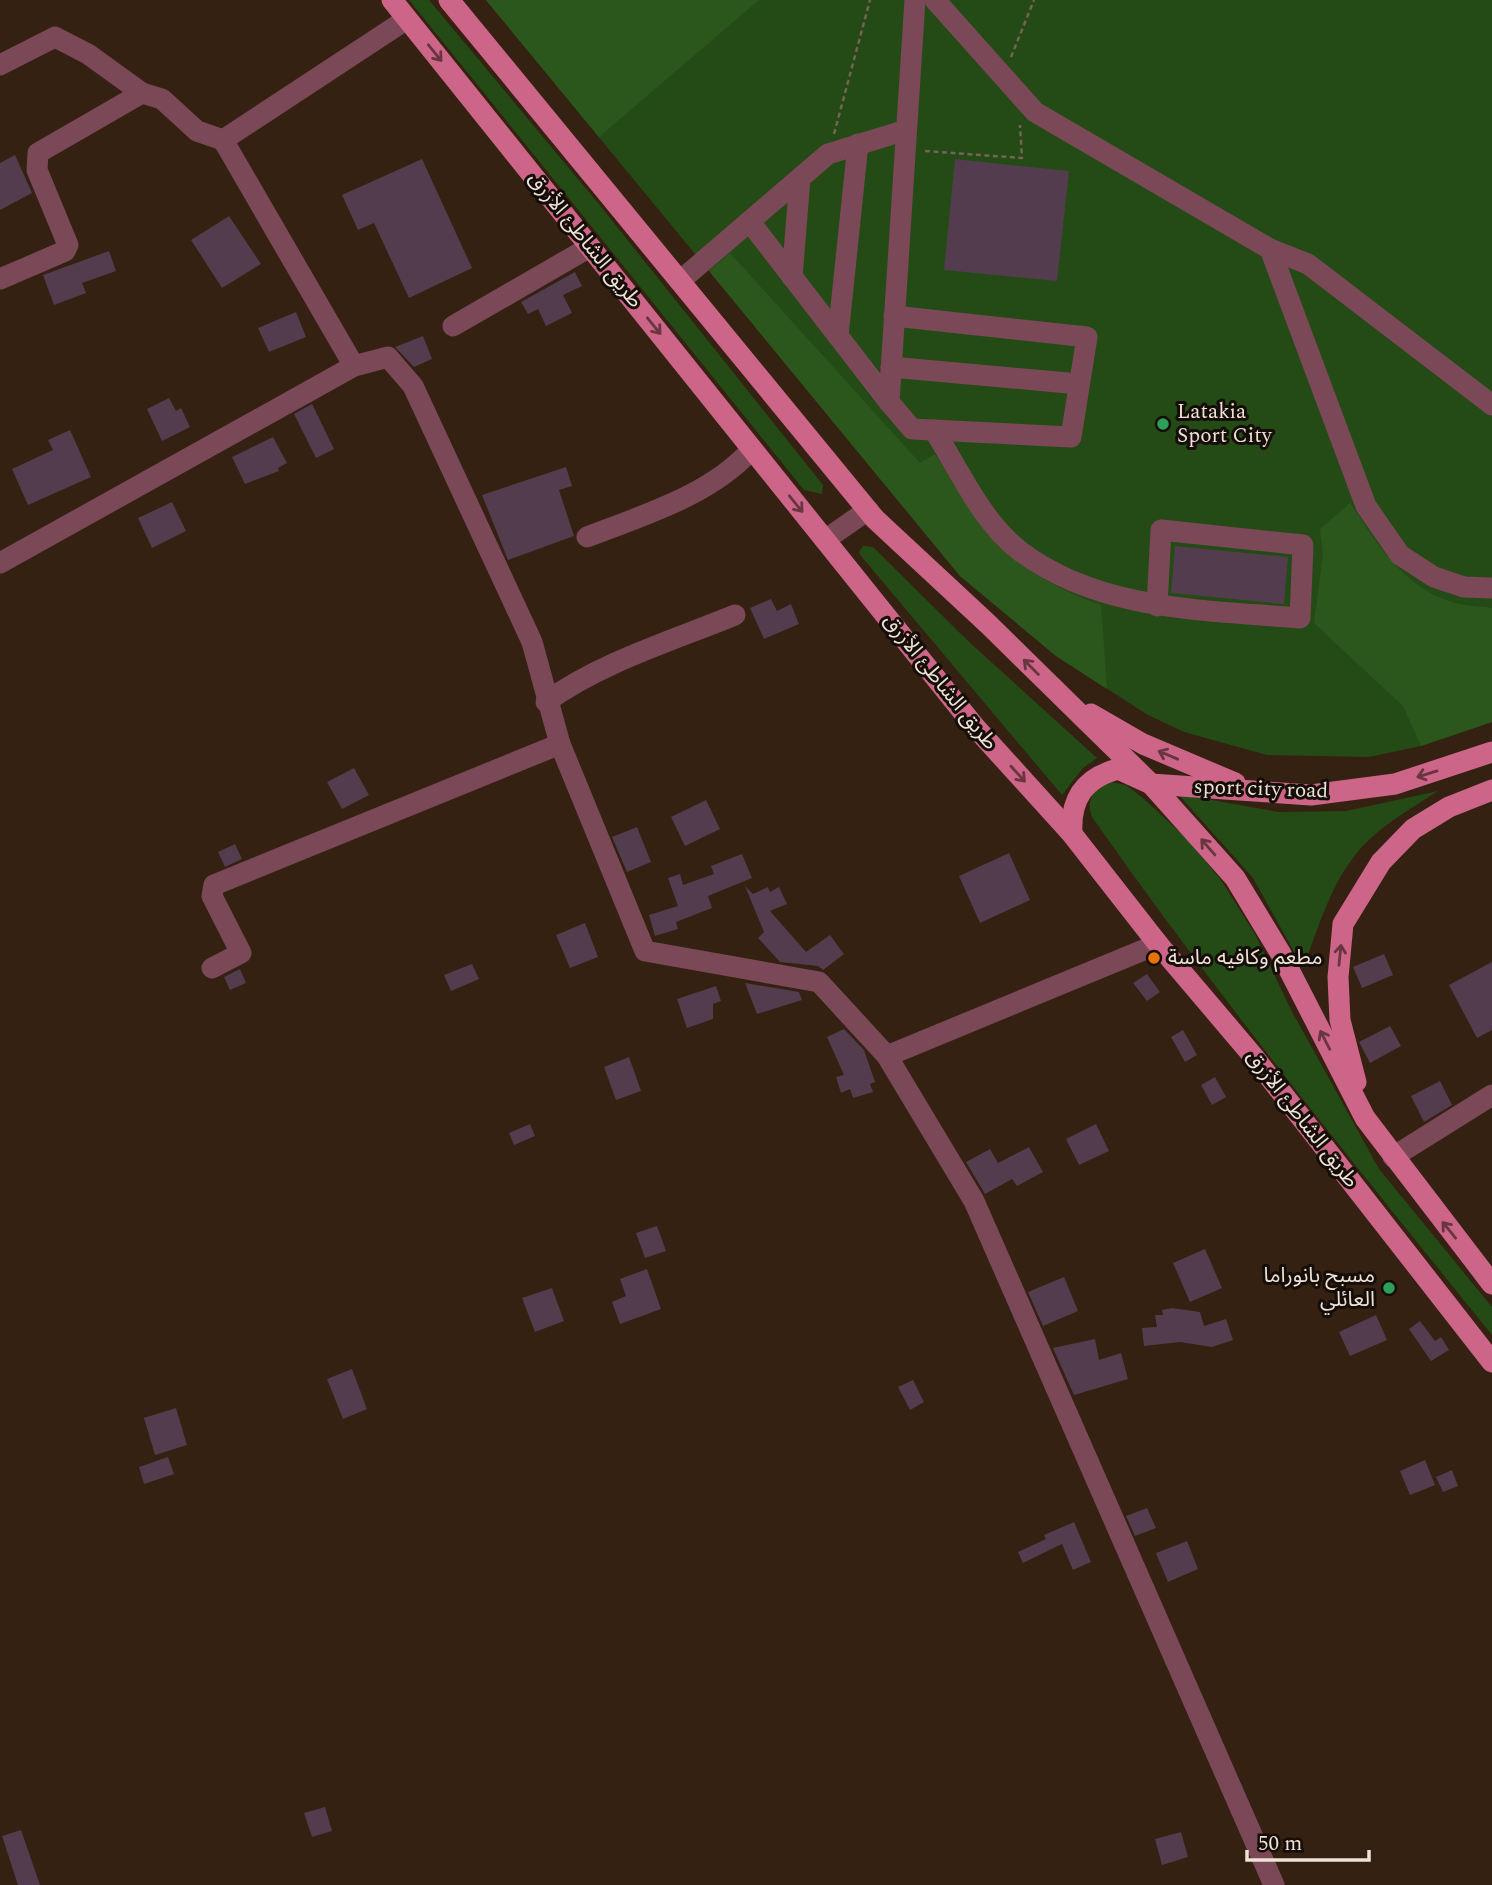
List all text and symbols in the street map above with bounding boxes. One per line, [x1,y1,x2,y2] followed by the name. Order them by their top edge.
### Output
[427,43,442,62] one-way arrow
[520,165,650,315] street label: طريق الشاطئ الأزرق
[646,317,661,335] one-way arrow
[1177,396,1273,452] place label: Latakia Sport City
[1155,416,1171,432] marker: Latakia Sport City
[788,494,803,512] one-way arrow
[875,607,1005,757] street label: طريق الشاطئ الأزرق
[1023,659,1040,676] one-way arrow
[1158,748,1179,761] one-way arrow
[1010,765,1026,783] one-way arrow
[1417,768,1439,781] one-way arrow
[1193,771,1329,807] street label: sport city road
[1200,838,1216,856] one-way arrow
[1168,942,1323,974] place label: مطعم وكافيه ماسة
[1334,944,1347,967] one-way arrow
[1146,950,1162,966] marker: مطعم وكافيه ماسة
[1318,1031,1332,1051] one-way arrow
[1238,1043,1366,1195] street label: طريق الشاطئ الأزرق
[1442,1222,1457,1240] one-way arrow
[1263,1260,1375,1316] place label: مسبح بانوراما العائلي
[1381,1280,1397,1296] marker: مسبح بانوراما العائلي
[1247,1818,1370,1862] scale bar
[1258,1828,1302,1860] text: 50 m

